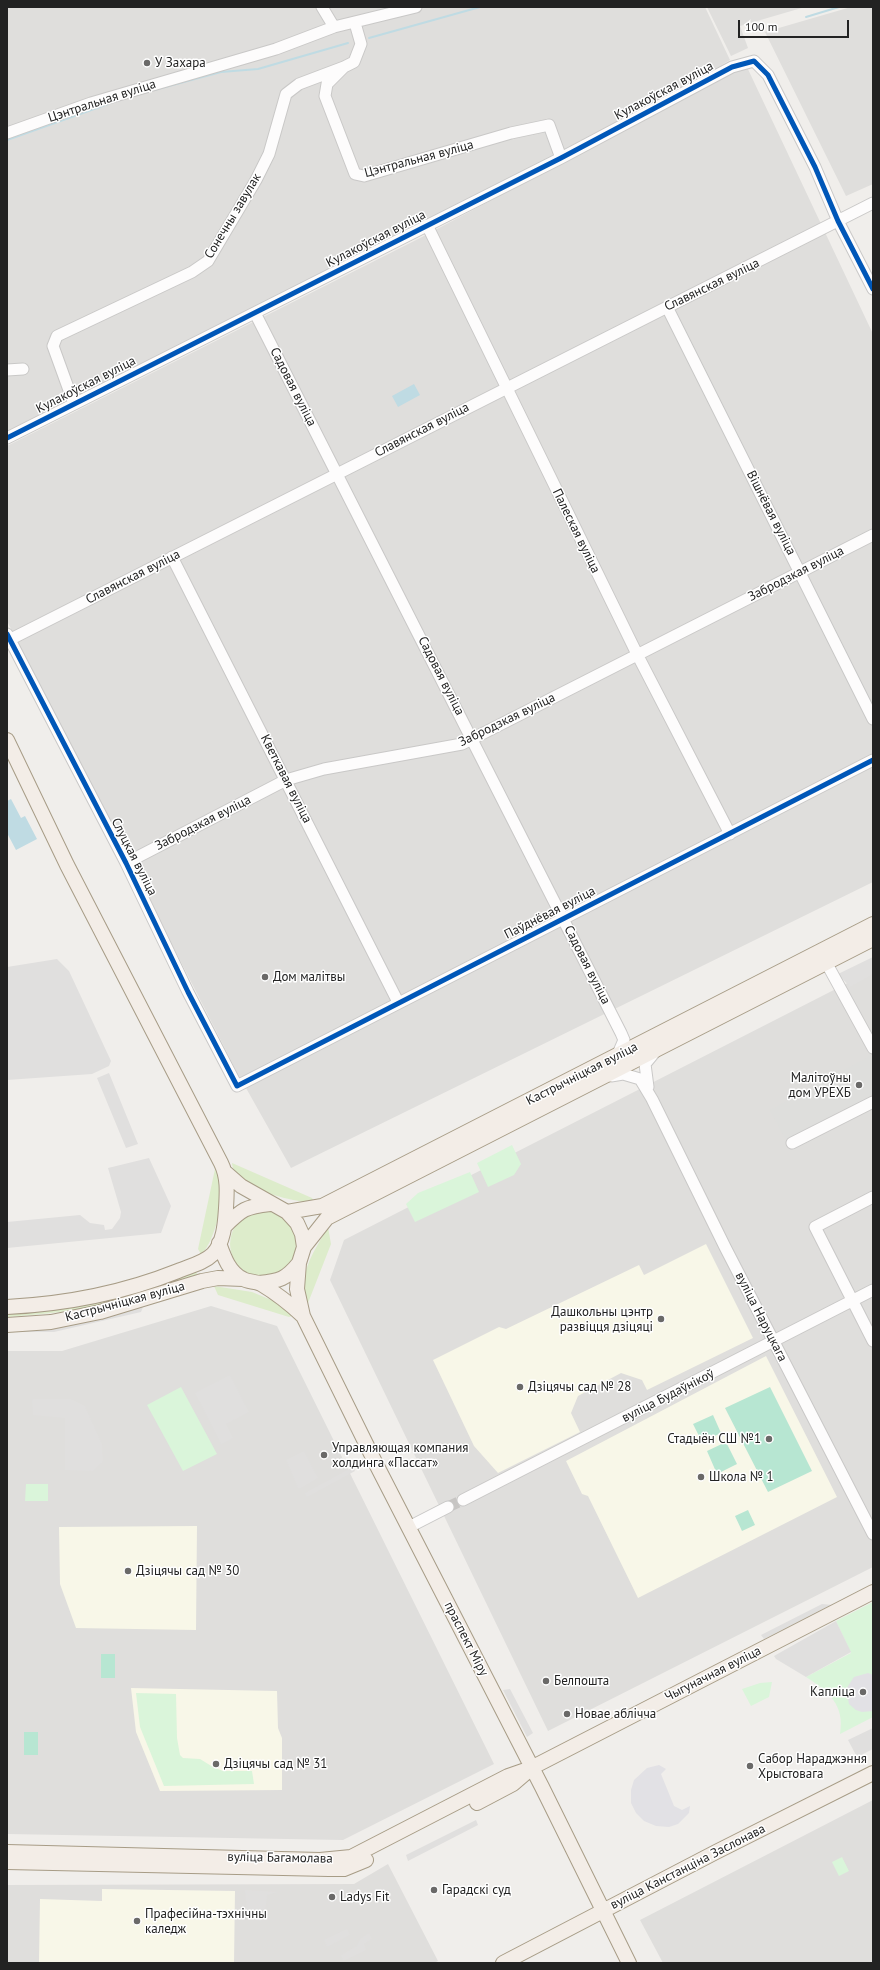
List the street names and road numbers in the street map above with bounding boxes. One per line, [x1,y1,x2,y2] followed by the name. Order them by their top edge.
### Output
[612,58,716,124] street label: Кулакоўская вуліца
[46,76,158,126] street label: Цэнтральная вуліца
[363,137,475,181] street label: Цэнтральная вуліца
[201,171,265,261] street label: Сонечны завулак
[324,207,428,271] street label: Кулакоўская вуліца
[662,255,762,315] street label: Славянская вуліца
[266,345,320,429] street label: Садовая вуліца
[34,353,138,417] street label: Кулакоўская вуліца
[372,399,472,461] street label: Славянская вуліца
[743,468,799,558] street label: Вішнёвая вуліца
[549,486,603,576] street label: Палеская вуліца
[746,543,846,605] street label: Забродзкая вуліца
[83,546,183,608] street label: Славянская вуліца
[414,634,468,718] street label: Садовая вуліца
[456,690,558,750] street label: Забродзкая вуліца
[257,732,315,826] street label: Кветкавая вуліца
[153,792,253,854] street label: Забродзкая вуліца
[108,816,160,898] street label: Слуцкая вуліца
[502,883,598,943] street label: Паўднёвая вуліца
[560,923,614,1007] street label: Садовая вуліца
[524,1039,640,1109] street label: Кастрычніцкая вуліца
[732,1270,790,1364] street label: вуліца Наруцкага
[64,1279,186,1325] street label: Кастрычніцкая вуліца
[619,1366,717,1426] street label: вуліца Будаўнікоў
[441,1599,491,1679] street label: праспект Міру
[662,1643,764,1705] street label: Чыгуначная вуліца
[608,1821,768,1913] street label: вуліца Канстанціна Заслонава
[227,1849,333,1867] street label: вуліца Багамолава

